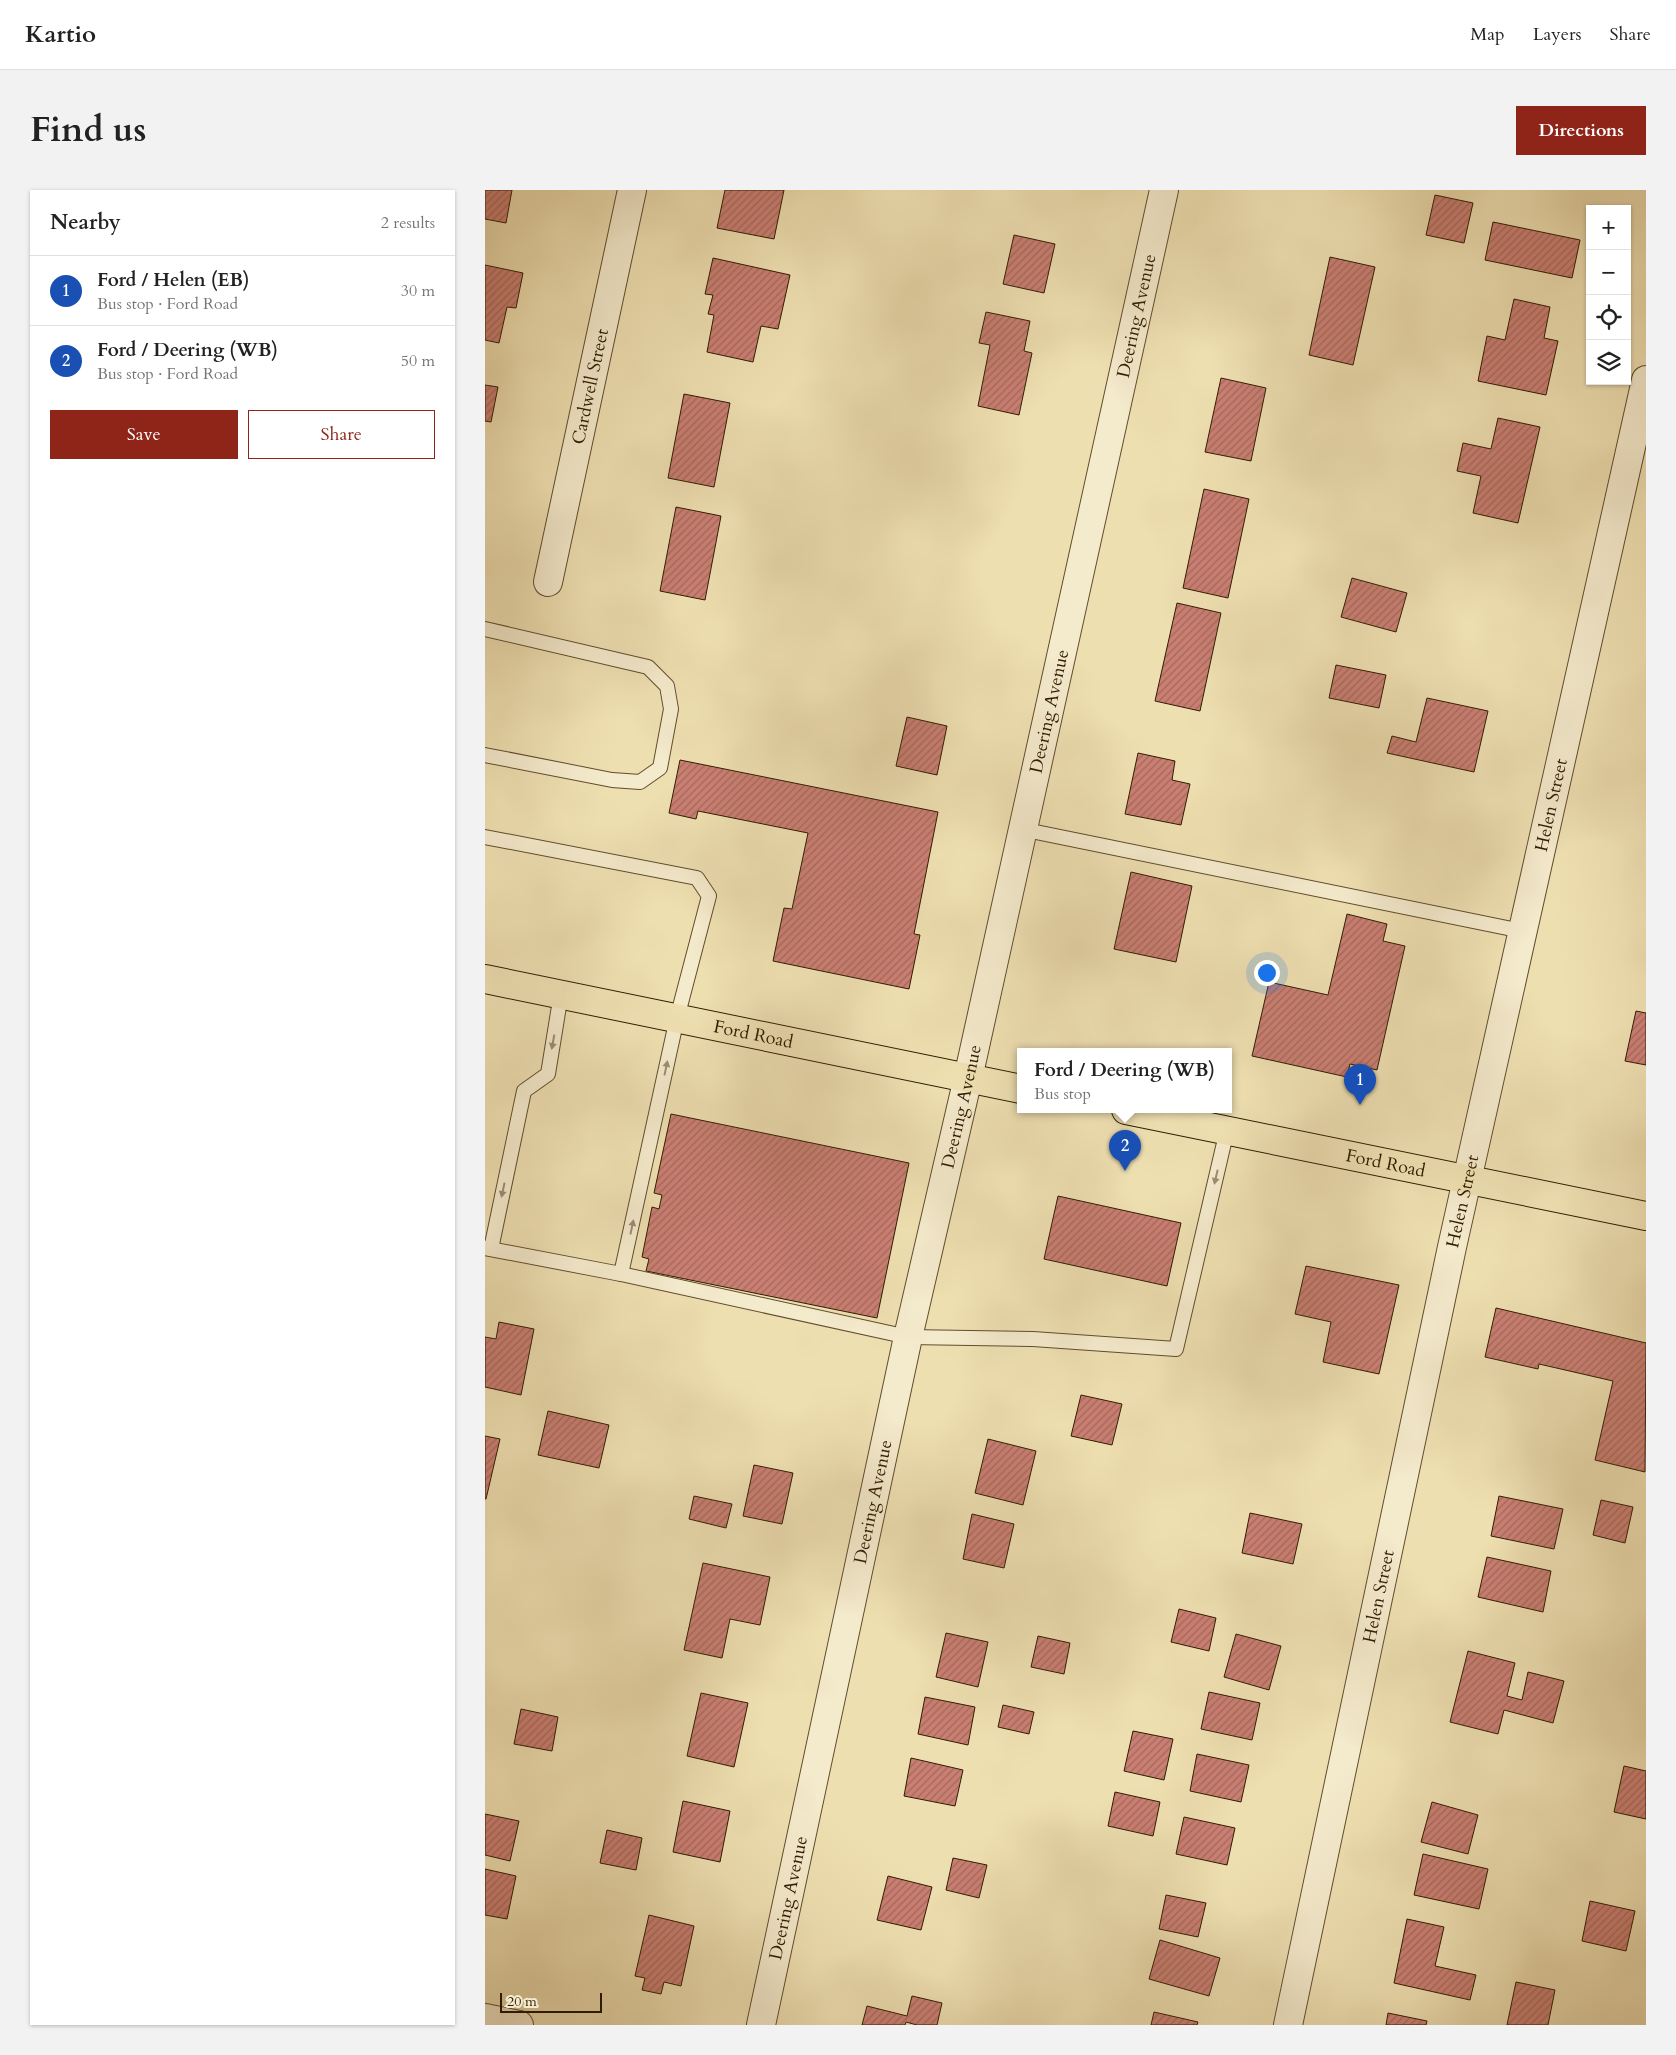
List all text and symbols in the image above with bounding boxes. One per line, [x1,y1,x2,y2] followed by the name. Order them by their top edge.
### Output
[25,18,96,51] text: Kartio
[1470,22,1505,47] text: Map
[1533,22,1582,47] text: Layers
[1610,22,1651,47] text: Share
[30,106,146,154] text: Find us
[1516,106,1646,155] button: Directions
[1586,205,1631,385] map controls
[1586,205,1631,250] button: +
[50,208,121,237] text: Nearby
[381,212,435,234] text: 2 results
[1586,250,1631,295] button: −
[1111,252,1163,380] street label: Deering Avenue
[97,267,250,293] text: Ford / Helen (EB)
[62,280,70,302] text: 1
[401,280,435,302] text: 30 m
[97,293,238,315] text: Bus stop · Ford Road
[1586,295,1631,340] button: locate
[566,326,615,447] street label: Cardwell Street
[97,337,278,363] text: Ford / Deering (WB)
[1586,340,1631,385] button: layers
[62,350,70,372] text: 2
[401,350,435,372] text: 50 m
[97,363,238,385] text: Bus stop · Ford Road
[50,410,238,459] button: Save
[248,410,435,459] button: Share
[1024,647,1075,776] street label: Deering Avenue
[1529,756,1574,854] street label: Helen Street
[1254,960,1280,986] your location
[711,1014,796,1055] street label: Ford Road
[548,1034,556,1050] one-way arrow
[935,1042,988,1171] street label: Deering Avenue
[1017,1048,1232,1113] popup
[1034,1057,1215,1083] text: Ford / Deering (WB)
[663,1059,671,1075] one-way arrow
[1344,1064,1376,1105] pin: 1
[1034,1083,1091,1105] text: Bus stop
[1109,1130,1141,1171] pin: 2
[1344,1143,1428,1184] street label: Ford Road
[1440,1152,1485,1250] street label: Helen Street
[1212,1170,1220,1185] one-way arrow
[499,1182,507,1198] one-way arrow
[628,1219,636,1234] one-way arrow
[848,1438,899,1566] street label: Deering Avenue
[1357,1547,1401,1645] street label: Helen Street
[763,1834,814,1962] street label: Deering Avenue
[500,1990,603,2013] scale bar
[507,1992,537,2011] text: 20 m

